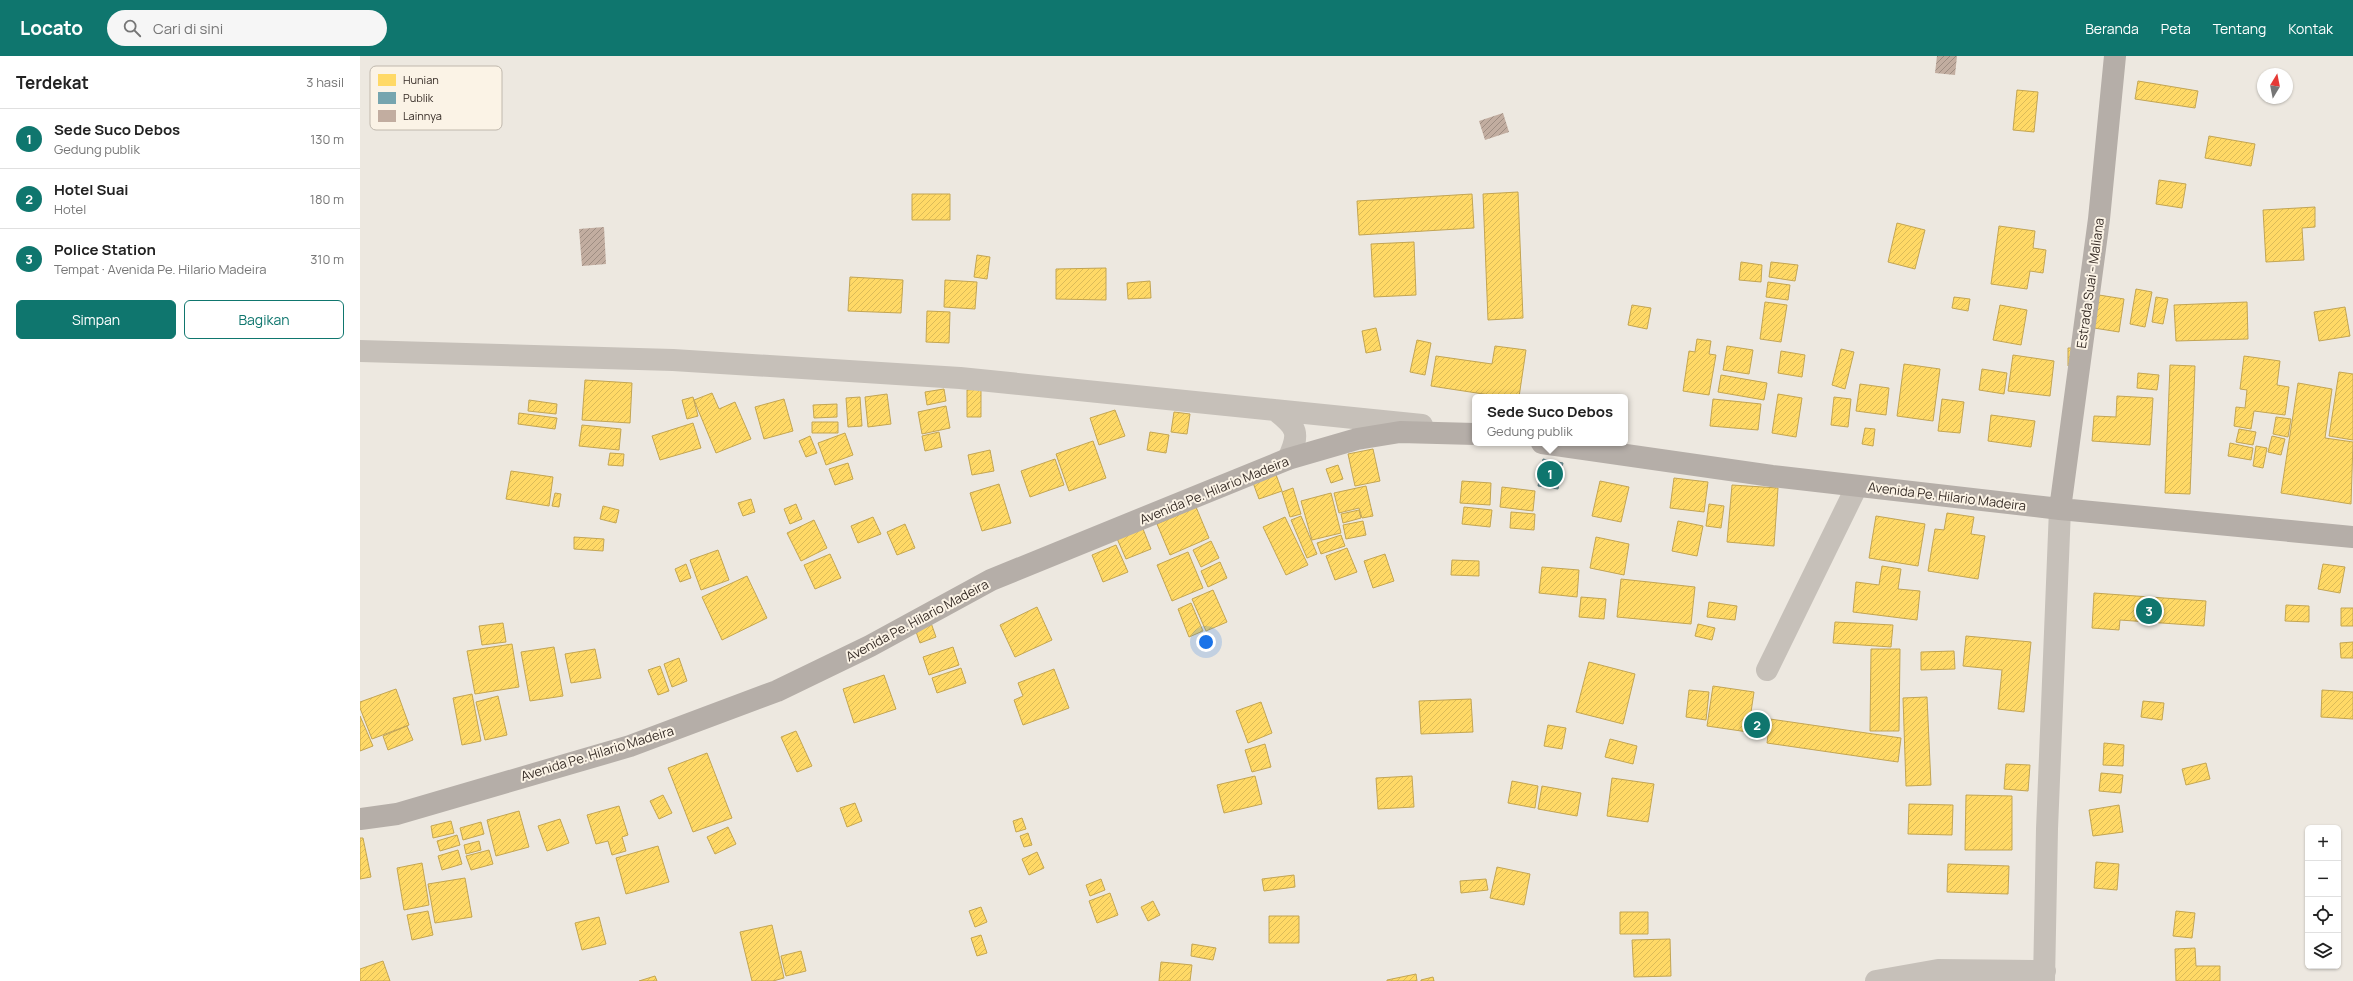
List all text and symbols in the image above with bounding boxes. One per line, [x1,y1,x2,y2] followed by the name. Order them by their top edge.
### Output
[107,10,387,46] search box
[20,15,83,41] text: Locato
[121,17,143,39] icon: search
[153,18,223,39] text: Cari di sini
[2085,19,2139,38] text: Beranda
[2161,19,2191,38] text: Peta
[2213,19,2266,38] text: Tentang
[2288,19,2333,38] text: Kontak
[370,66,502,130] legend
[2257,68,2293,104] north arrow
[16,71,89,94] text: Terdekat
[403,72,439,87] text: Hunian
[306,73,344,91] text: 3 hasil
[403,90,434,105] text: Publik
[403,108,442,123] text: Lainnya
[54,119,180,140] text: Sede Suco Debos
[26,130,32,148] text: 1
[310,130,344,148] text: 130 m
[54,140,140,158] text: Gedung publik
[54,179,129,200] text: Hotel Suai
[25,190,33,208] text: 2
[310,190,344,208] text: 180 m
[54,200,86,218] text: Hotel
[2072,217,2108,349] street label: Estrada Suai - Maliana
[54,239,156,260] text: Police Station
[25,250,33,268] text: 3
[310,250,344,268] text: 310 m
[54,260,267,278] text: Tempat · Avenida Pe. Hilario Madeira
[16,300,176,339] button: Simpan
[184,300,344,339] button: Bagikan
[1472,394,1628,446] popup
[1487,401,1613,422] text: Sede Suco Debos
[1487,422,1573,440] text: Gedung publik
[1137,452,1291,528] street label: Avenida Pe. Hilario Madeira
[1537,459,1563,489] pin: 1
[1867,477,2027,515] street label: Avenida Pe. Hilario Madeira
[843,575,991,665] street label: Avenida Pe. Hilario Madeira
[2136,596,2162,626] pin: 3
[1196,632,1216,652] your location
[1744,710,1770,740] pin: 2
[518,721,676,785] street label: Avenida Pe. Hilario Madeira
[2305,825,2341,969] map controls
[2305,825,2341,861] button: +
[2305,861,2341,897] button: −
[2305,897,2341,933] button: locate
[2305,933,2341,969] button: layers

